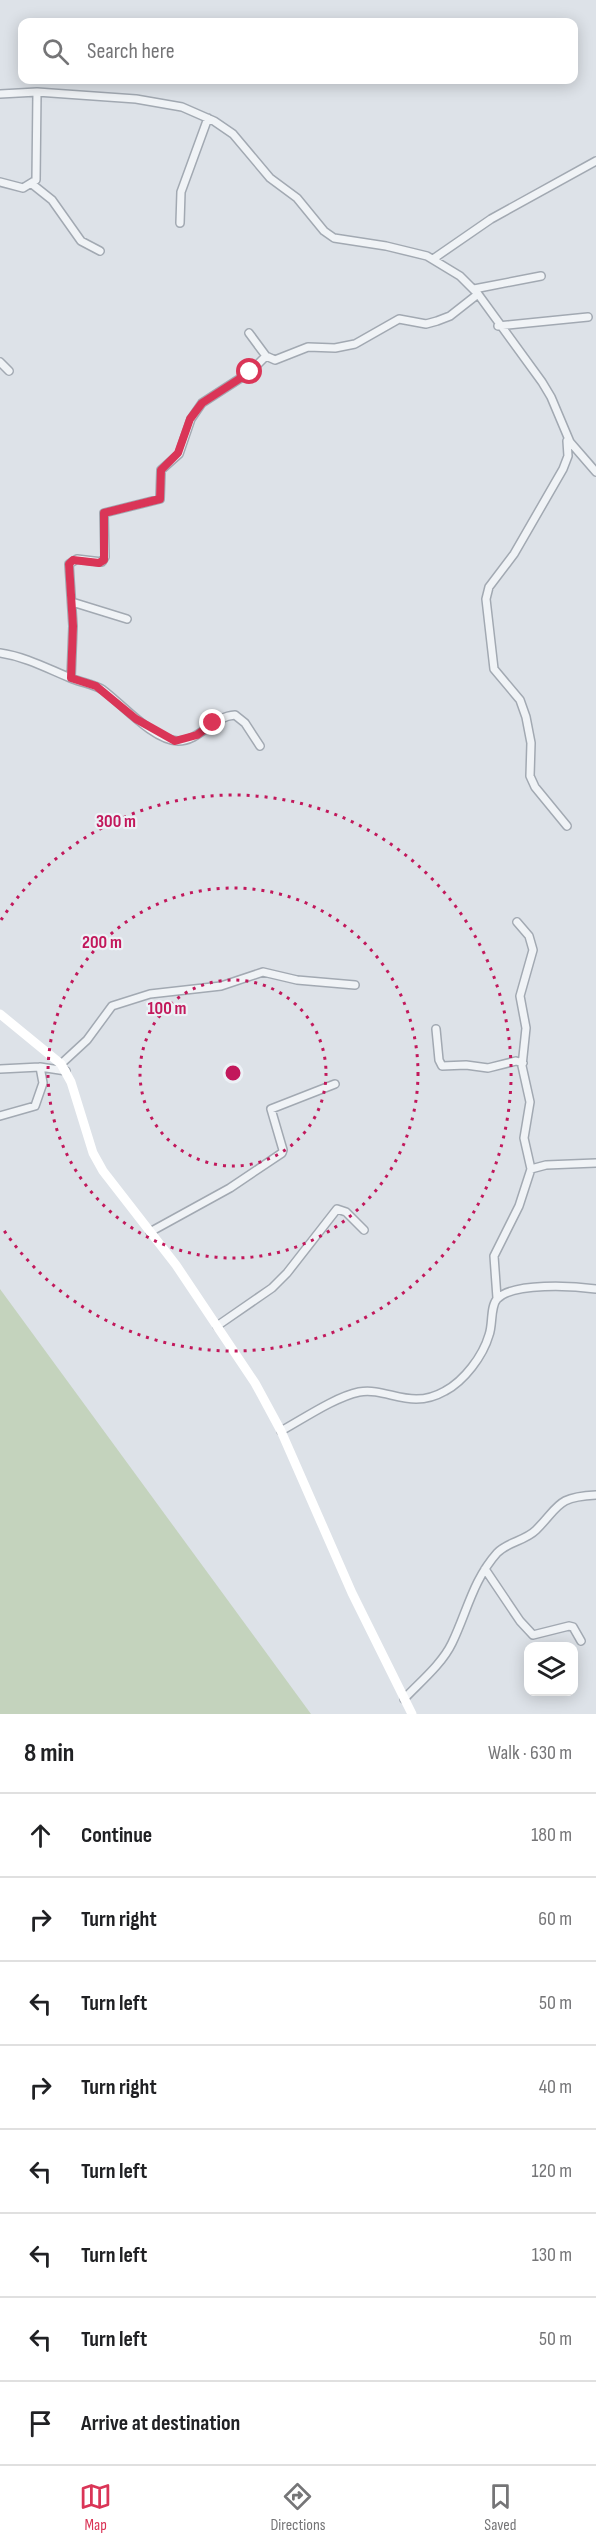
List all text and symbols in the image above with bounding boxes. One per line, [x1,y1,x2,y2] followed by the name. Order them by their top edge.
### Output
[18,18,578,84] search box
[39,35,72,68] icon: search
[87,38,174,65] text: Search here
[236,358,262,384] route start
[199,709,225,735] route end
[96,811,136,832] text: 300 m
[82,932,122,953] text: 200 m
[148,998,187,1019] text: 100 m
[223,1063,243,1083] centre of rings
[524,1642,578,1696] map controls
[524,1642,578,1696] button: layers
[24,1738,74,1769] text: 8 min
[488,1741,572,1765] text: Walk · 630 m
[24,1819,57,1852] icon: ahead
[81,1822,152,1849] text: Continue
[531,1823,572,1847] text: 180 m
[24,1903,57,1936] icon: right
[81,1906,157,1933] text: Turn right
[538,1907,572,1931] text: 60 m
[24,1987,57,2020] icon: left
[81,1990,147,2017] text: Turn left
[539,1991,572,2015] text: 50 m
[24,2071,57,2104] icon: right
[81,2074,157,2101] text: Turn right
[539,2075,572,2099] text: 40 m
[24,2155,57,2188] icon: left
[81,2158,147,2185] text: Turn left
[532,2159,572,2183] text: 120 m
[24,2239,57,2272] icon: left
[81,2242,147,2269] text: Turn left
[532,2243,572,2267] text: 130 m
[24,2323,57,2356] icon: left
[81,2326,147,2353] text: Turn left
[539,2327,572,2351] text: 50 m
[24,2407,57,2440] icon: arrive
[81,2410,240,2437] text: Arrive at destination
[79,2480,112,2535] tab: Map
[270,2480,326,2535] tab: Directions
[484,2480,517,2535] tab: Saved

